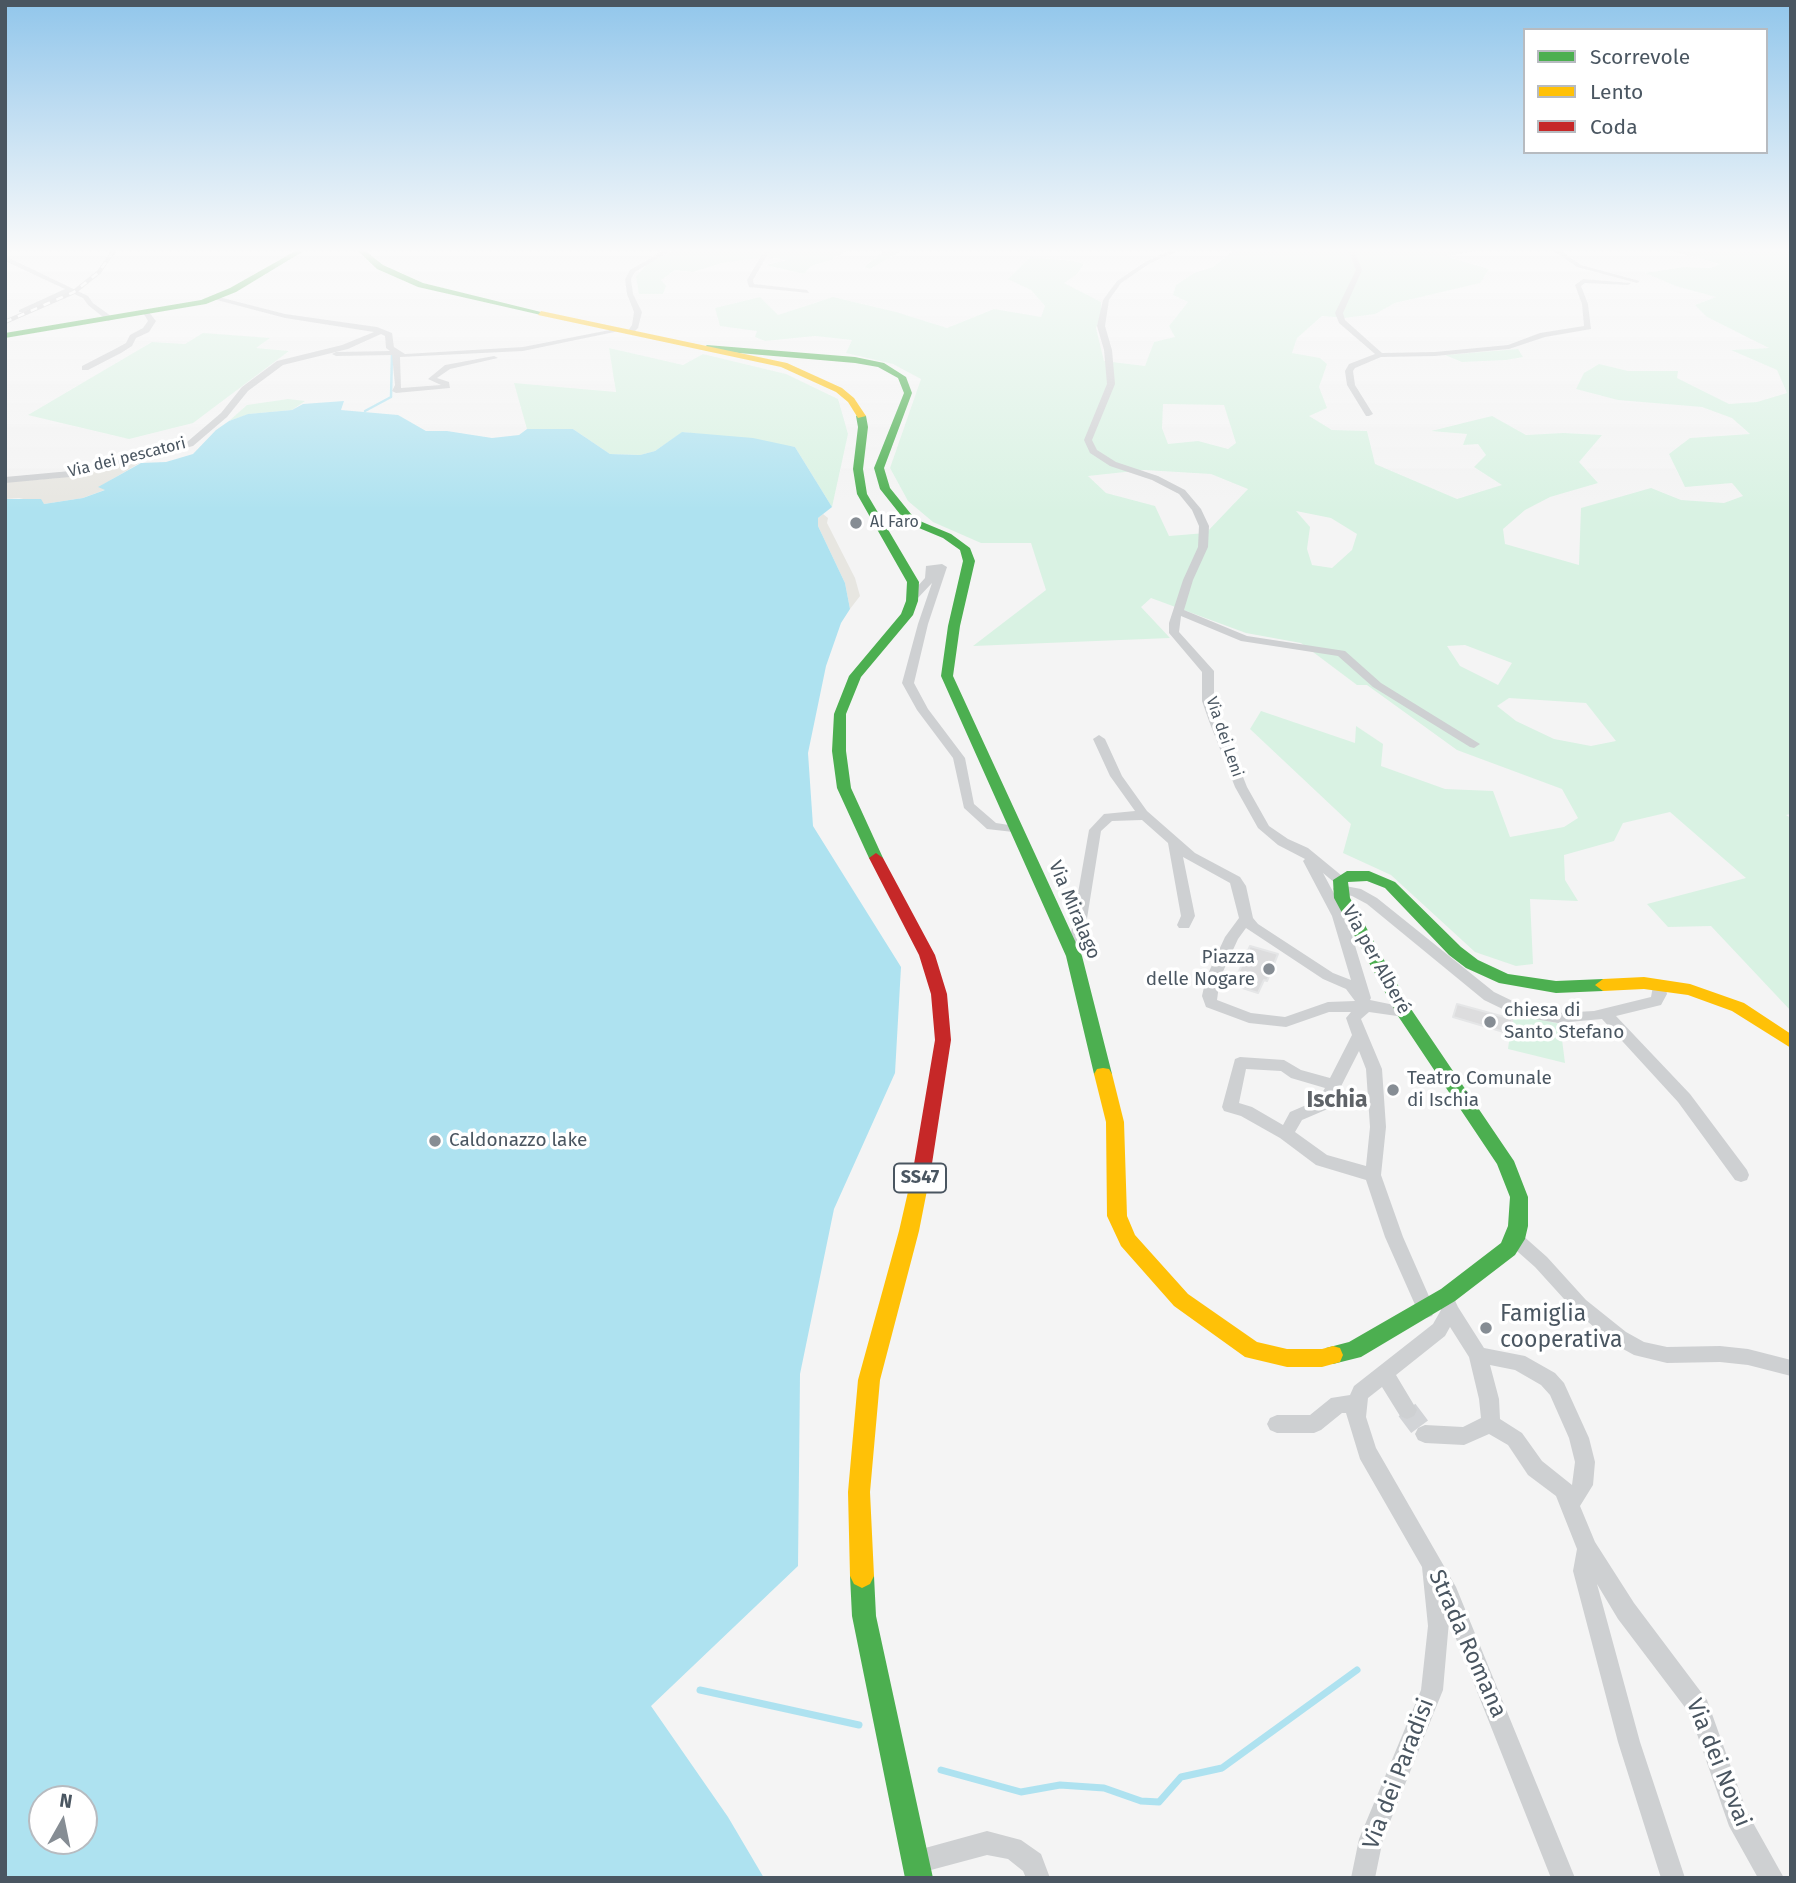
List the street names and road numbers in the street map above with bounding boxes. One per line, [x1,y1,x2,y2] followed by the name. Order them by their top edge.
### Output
[66,434,188,482] street label: Via dei pescatori
[1201,694,1247,780] street label: Via dei Leni
[1043,857,1105,963] street label: Via Miralago
[1337,902,1415,1018] street label: Via per Alberé
[894,1163,946,1192] road number: SS47
[1422,1566,1512,1722] street label: Strada Romana
[1358,1695,1440,1853] street label: Via dei Paradisi
[1680,1695,1756,1831] street label: Via dei Novai

